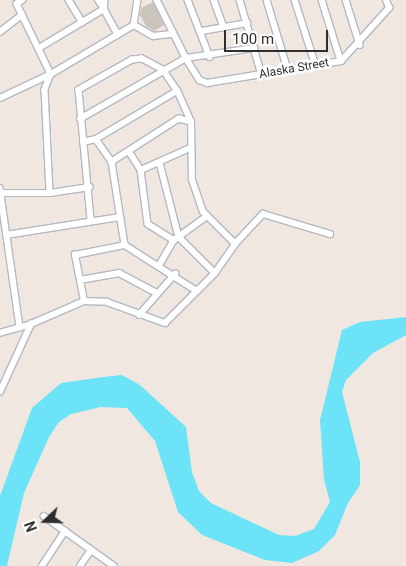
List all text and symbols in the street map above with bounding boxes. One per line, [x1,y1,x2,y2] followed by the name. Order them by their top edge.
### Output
[226,20,330,52] scale bar
[232,30,274,48] text: 100 m
[258,56,330,82] street label: Alaska Street
[20,496,70,546] north arrow
[22,519,40,534] text: N

